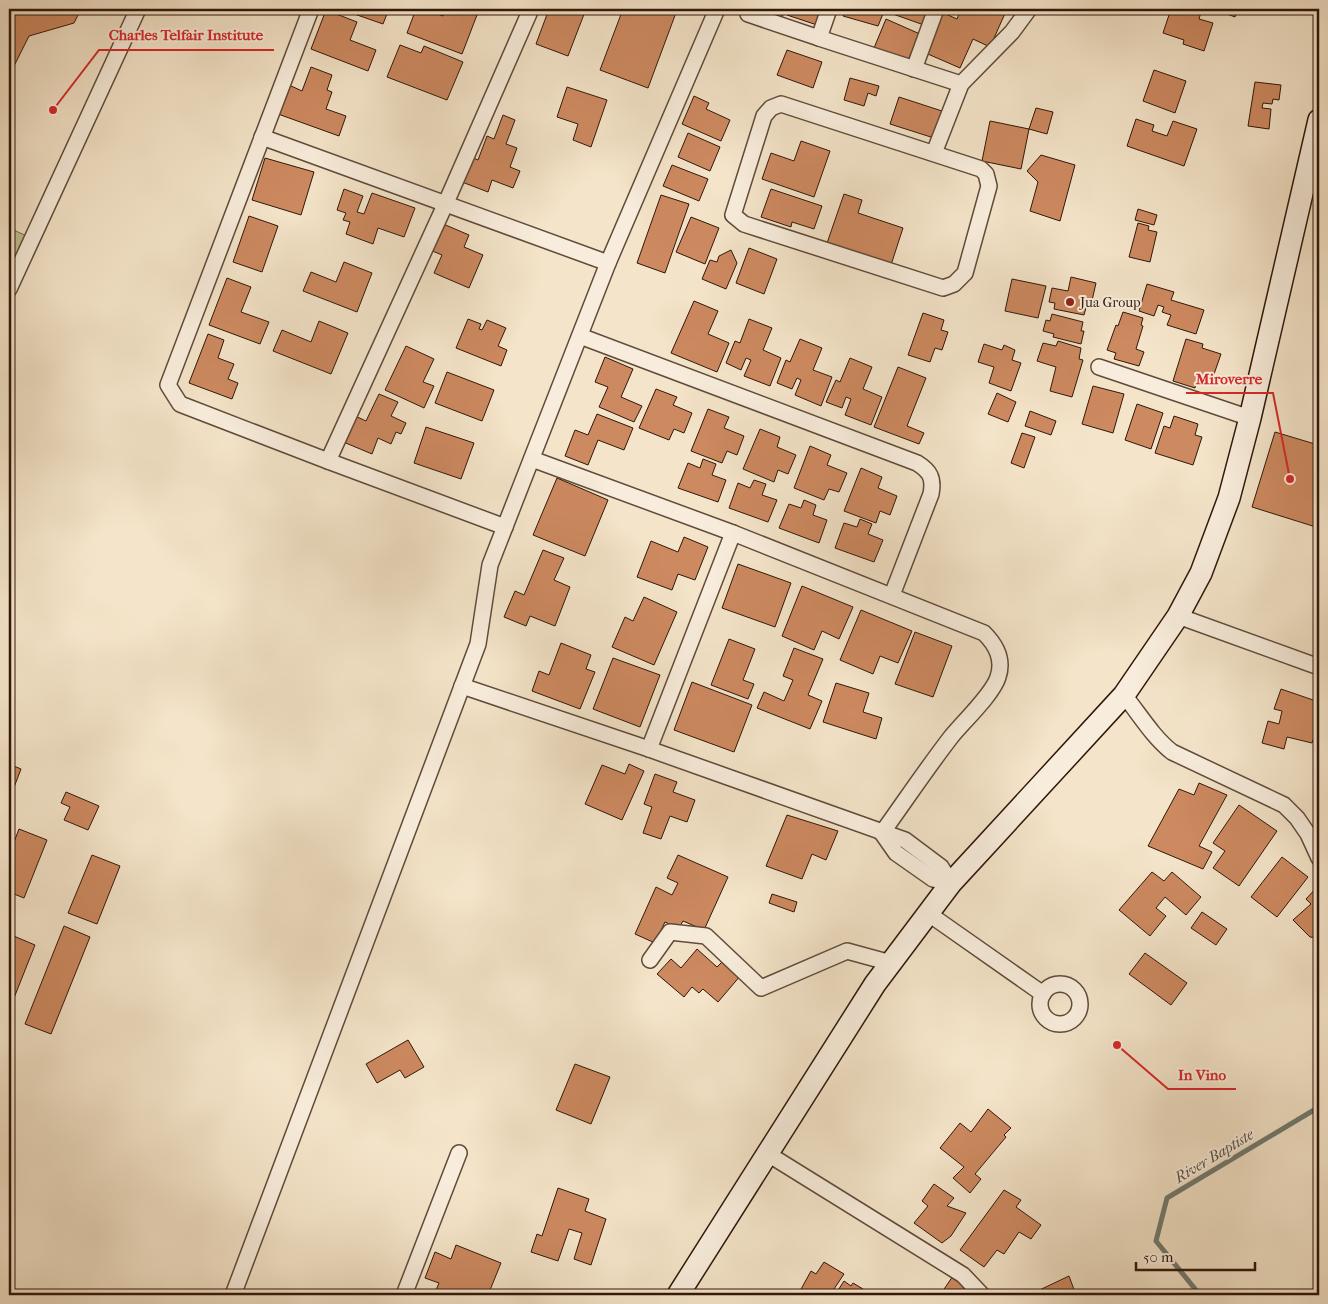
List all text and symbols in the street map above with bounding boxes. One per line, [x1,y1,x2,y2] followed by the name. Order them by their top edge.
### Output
[99,20,274,50] callout: Charles Telfair Institute
[109,26,264,44] text: Charles Telfair Institute
[1079,294,1141,311] place label: Jua Group
[1064,296,1076,308] marker: Jua Group
[1186,363,1273,393] callout: Miroverre
[1195,370,1263,388] text: Miroverre
[1168,1059,1236,1089] callout: In Vino
[1178,1066,1226,1084] text: In Vino
[1170,1125,1258,1187] water label: River Baptiste
[1136,1239,1254,1271] scale bar
[1143,1248,1174,1266] text: 50 m

